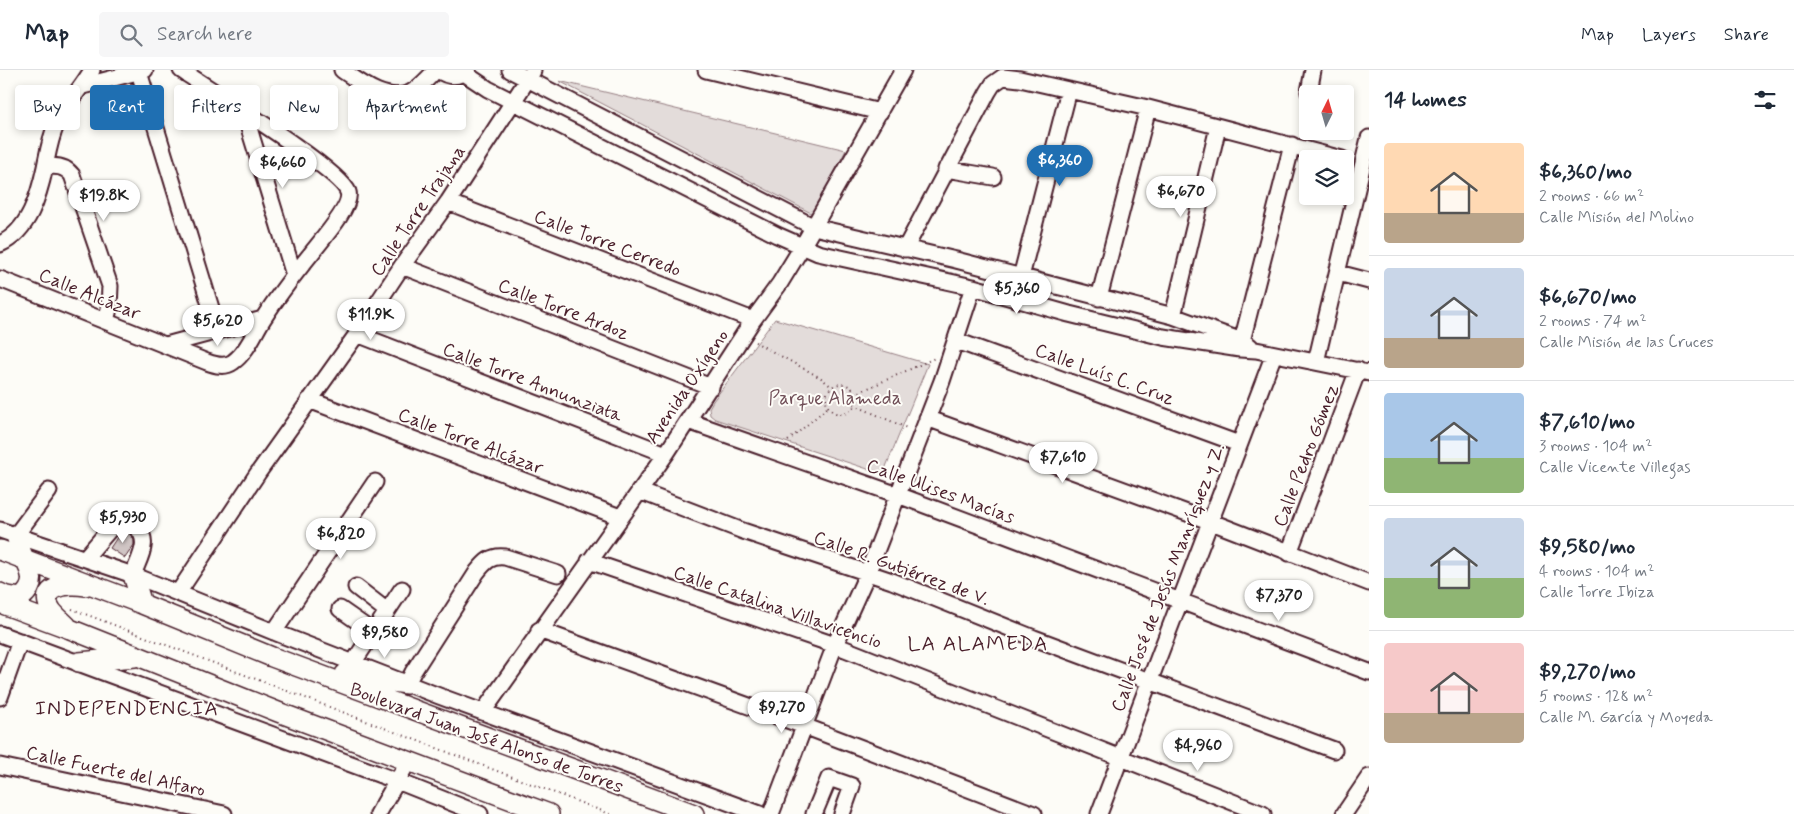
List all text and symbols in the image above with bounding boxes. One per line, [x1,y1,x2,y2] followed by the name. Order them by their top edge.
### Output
[99,12,449,57] search box
[25,19,69,50] text: Map
[117,21,145,49] icon: search
[157,22,253,47] text: Search here
[1581,23,1614,47] text: Map
[1642,23,1696,47] text: Layers
[1724,23,1769,47] text: Share
[15,85,80,130] chip: Buy
[90,85,164,130] chip: Rent
[174,85,260,130] chip: Filters
[270,85,338,130] chip: New
[348,85,466,130] chip: Apartment
[1299,85,1354,140] north arrow
[1299,85,1354,205] map controls
[1384,86,1467,114] text: 14 homes
[1751,86,1779,114] icon: filters
[365,140,472,282] street label: Calle Torre Trajana
[1019,144,1101,187] pin: $6,360
[242,146,324,189] pin: $6,660
[1038,150,1082,171] text: $6,360
[1299,150,1354,205] button: layers
[260,152,306,173] text: $6,660
[1539,158,1632,186] text: $6,360/mo
[1424,163,1484,223] icon: home
[1140,176,1222,218] pin: $6,670
[63,180,145,222] pin: $19.8K
[1157,181,1205,202] text: $6,670
[79,185,129,206] text: $19.8K
[1539,186,1644,207] text: 2 rooms · 66 m²
[530,204,685,283] street label: Calle Torre Cerredo
[1539,207,1694,228] text: Calle Misión del Molino
[35,263,144,326] street label: Calle Alcázar
[976,272,1058,315] pin: $5,360
[494,273,633,346] street label: Calle Torre Ardoz
[994,278,1040,299] text: $5,360
[1539,283,1637,311] text: $6,670/mo
[1424,288,1484,348] icon: home
[330,298,412,341] pin: $11.9K
[177,304,259,347] pin: $5,620
[348,304,394,325] text: $11.9K
[193,310,243,331] text: $5,620
[1539,311,1647,332] text: 2 rooms · 74 m²
[640,325,736,449] street label: Avenida Oxígeno
[1539,332,1714,353] text: Calle Misión de las Cruces
[439,337,626,428] street label: Calle Torre Annunziata
[1031,338,1178,411] street label: Calle Luís C. Cruz
[1268,381,1345,530] street label: Calle Pedro Gómez
[768,386,902,411] park label: Parque Alameda
[394,402,547,481] street label: Calle Torre Alcázar
[1539,408,1635,436] text: $7,610/mo
[1424,413,1484,473] icon: home
[1539,436,1652,457] text: 3 rooms · 104 m²
[1106,440,1231,715] street label: Calle José de Jesús Manríquez y Z.
[1022,442,1104,484] pin: $7,610
[1040,447,1086,468] text: $7,610
[863,453,1019,530] street label: Calle Ulises Macías
[1539,457,1691,478] text: Calle Vicente Villegas
[82,502,164,544] pin: $5,930
[99,507,147,528] text: $5,930
[300,518,382,560] pin: $6,820
[317,523,365,544] text: $6,820
[810,525,993,612] street label: Calle R. Gutiérrez de V.
[1539,533,1635,561] text: $9,580/mo
[1424,538,1484,598] icon: home
[670,560,885,655] street label: Calle Catalina Villavicencio
[1539,561,1654,582] text: 4 rooms · 104 m²
[1238,580,1320,622] pin: $7,370
[1539,582,1654,603] text: Calle Torre Ibiza
[1255,585,1303,606] text: $7,370
[344,616,426,659] pin: $9,580
[362,622,408,643] text: $9,580
[908,630,1049,658] district label: LA ALAMEDA
[1539,658,1636,686] text: $9,270/mo
[1424,663,1484,723] icon: home
[346,677,627,800] street label: Boulevard Juan José Alonso de Torres
[1539,686,1653,707] text: 5 rooms · 128 m²
[741,692,823,734] pin: $9,270
[35,695,219,723] district label: INDEPENDENCIA
[758,697,806,718] text: $9,270
[1539,707,1713,728] text: Calle M. García y Moyeda
[1157,730,1239,772] pin: $4,960
[1174,735,1222,756] text: $4,960
[24,740,208,803] street label: Calle Fuerte del Alfaro

